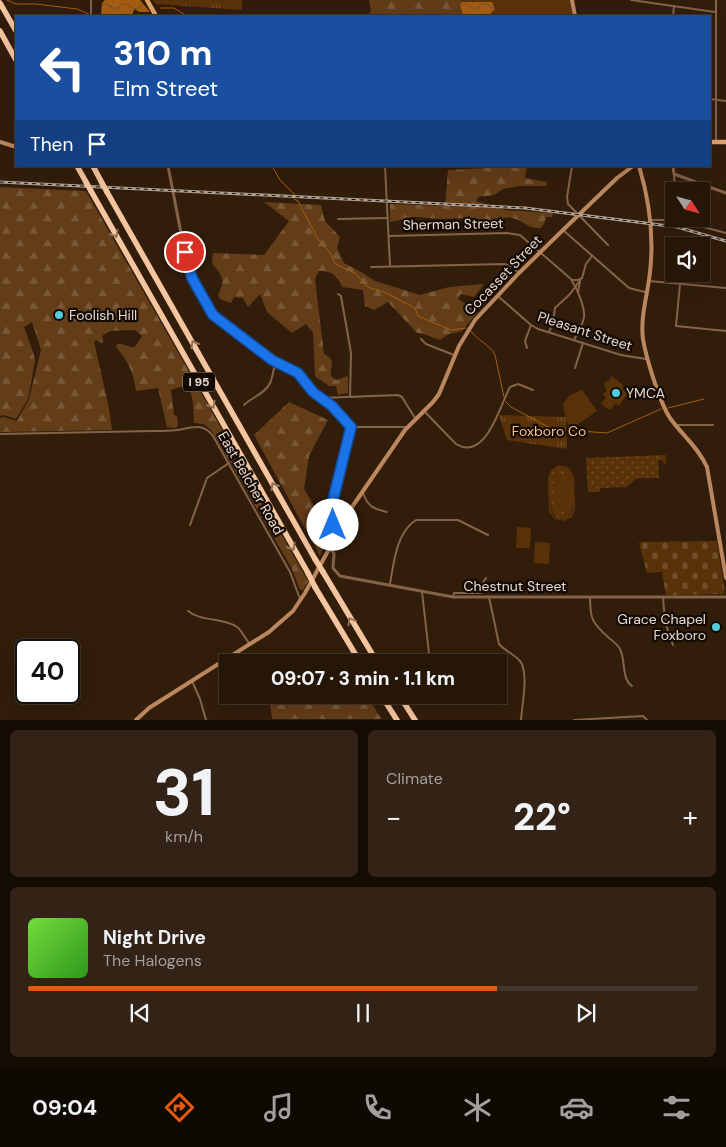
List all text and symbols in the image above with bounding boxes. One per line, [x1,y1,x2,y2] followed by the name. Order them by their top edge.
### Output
[113,30,212,76] text: 310 m
[30,35,95,100] icon: left
[113,74,218,103] text: Elm Street
[83,130,111,158] icon: arrive
[30,132,73,157] text: Then
[665,182,710,228] north arrow
[665,182,710,282] map controls
[402,214,504,234] street label: Sherman Street
[108,228,118,237] one-way arrow
[164,231,206,273] pin
[460,231,546,319] street label: Cocasset Street
[665,237,710,282] button: sound
[171,238,199,266] icon: arrive
[69,306,137,324] place label: Foolish Hill
[535,307,635,355] street label: Pleasant Street
[53,309,65,321] marker: Foolish Hill
[190,341,200,350] one-way arrow
[183,372,215,392] road number: I 95
[626,384,665,402] place label: YMCA
[610,387,622,399] marker: YMCA
[206,400,216,409] one-way arrow
[512,422,586,440] park label: Foxboro Co
[214,428,288,538] street label: East Belcher Road
[270,482,280,491] one-way arrow
[306,498,358,550] position arrow
[286,541,296,550] one-way arrow
[463,577,567,595] street label: Chestnut Street
[617,610,706,644] place label: Grace Chapel Foxboro
[348,618,358,627] one-way arrow
[710,621,722,633] marker: Grace Chapel Foxboro
[15,639,80,704] speed limit sign: 40
[271,666,455,691] text: 09:07 · 3 min · 1.1 km
[153,751,215,835] text: 31
[386,768,443,789] text: Climate
[513,792,571,842] text: 22°
[386,799,401,836] text: −
[683,799,698,836] text: +
[165,826,203,847] text: km/h
[103,925,206,950] text: Night Drive
[103,950,202,971] text: The Halogens
[126,999,154,1027] icon: previous
[349,999,377,1027] icon: pause
[572,999,600,1027] icon: next
[162,1090,197,1125] icon: directions
[261,1090,296,1125] icon: music
[360,1090,395,1125] icon: phone
[460,1090,495,1125] icon: climate
[559,1090,594,1125] icon: car
[659,1090,694,1125] icon: filters
[32,1093,97,1122] text: 09:04

